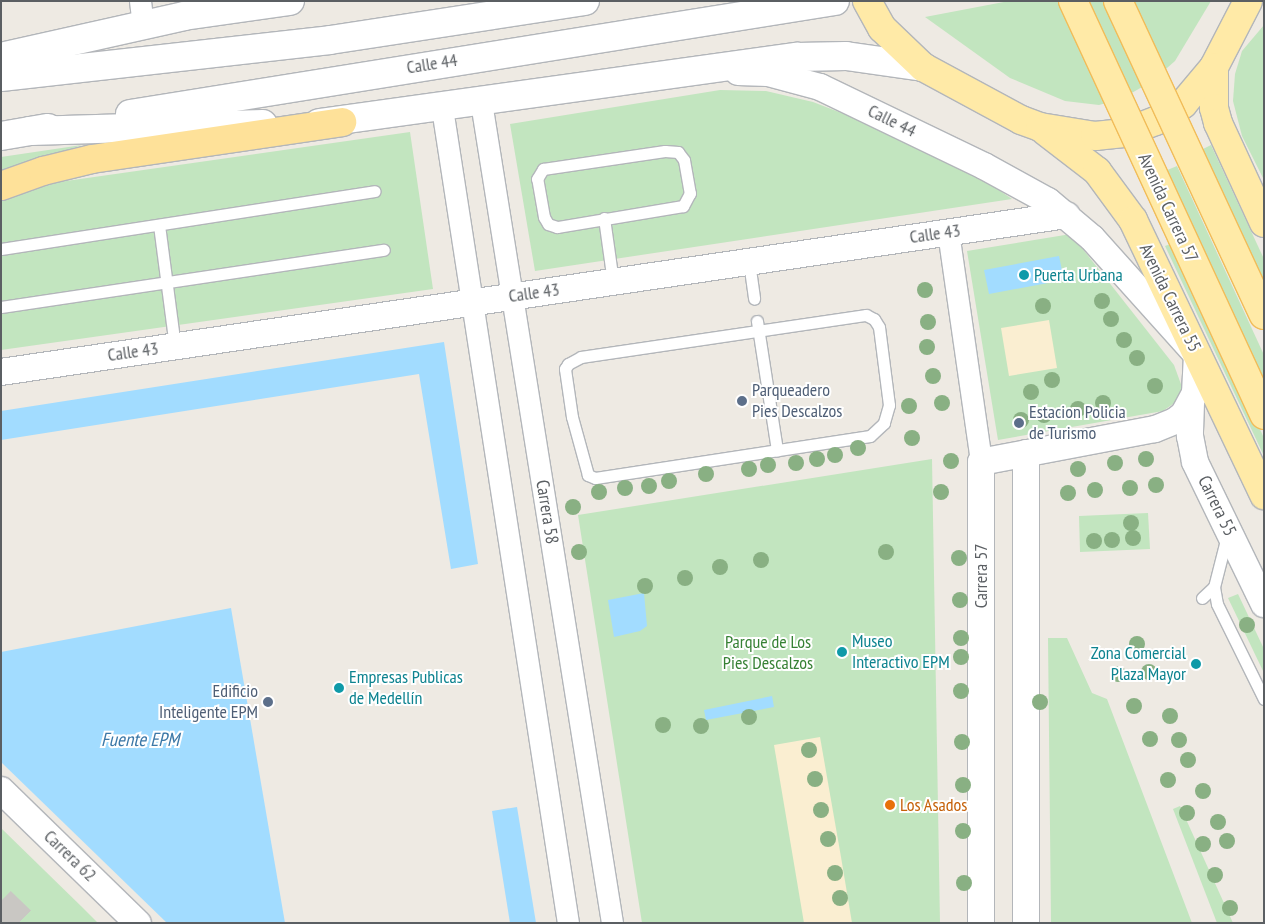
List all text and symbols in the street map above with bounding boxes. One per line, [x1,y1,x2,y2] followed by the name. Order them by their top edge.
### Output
[405,49,459,79] street label: Calle 44
[864,100,920,142] street label: Calle 44
[1133,150,1203,266] street label: Avenida Carrera 57
[908,220,962,248] street label: Calle 43
[1135,240,1205,356] street label: Avenida Carrera 55
[1034,264,1123,286] place label: Puerta Urbana
[1018,269,1030,281] marker: Puerta Urbana
[507,279,561,307] street label: Calle 43
[106,338,160,366] street label: Calle 43
[752,380,842,422] place label: Parqueadero Pies Descalzos
[736,395,748,407] marker: Parqueadero Pies Descalzos
[1029,402,1126,444] place label: Estacion Policia de Turismo
[1013,417,1025,429] marker: Estacion Policia de Turismo
[1193,472,1241,540] street label: Carrera 55
[531,478,563,546] street label: Carrera 58
[970,544,992,608] street label: Carrera 57
[852,631,950,674] place label: Museo Interactivo EPM
[723,632,813,674] park label: Parque de Los Pies Descalzos
[1091,643,1186,686] place label: Zona Comercial Plaza Mayor
[836,646,848,658] marker: Museo Interactivo EPM
[1190,658,1202,670] marker: Zona Comercial Plaza Mayor
[349,667,463,710] place label: Empresas Publicas de Medellín
[159,681,258,724] place label: Edificio Inteligente EPM
[333,682,345,694] marker: Empresas Publicas de Medellín
[262,696,274,708] marker: Edificio Inteligente EPM
[101,729,179,751] water label: Fuente EPM
[900,794,968,816] place label: Los Asados
[884,799,896,811] marker: Los Asados
[39,826,101,886] street label: Carrera 62

